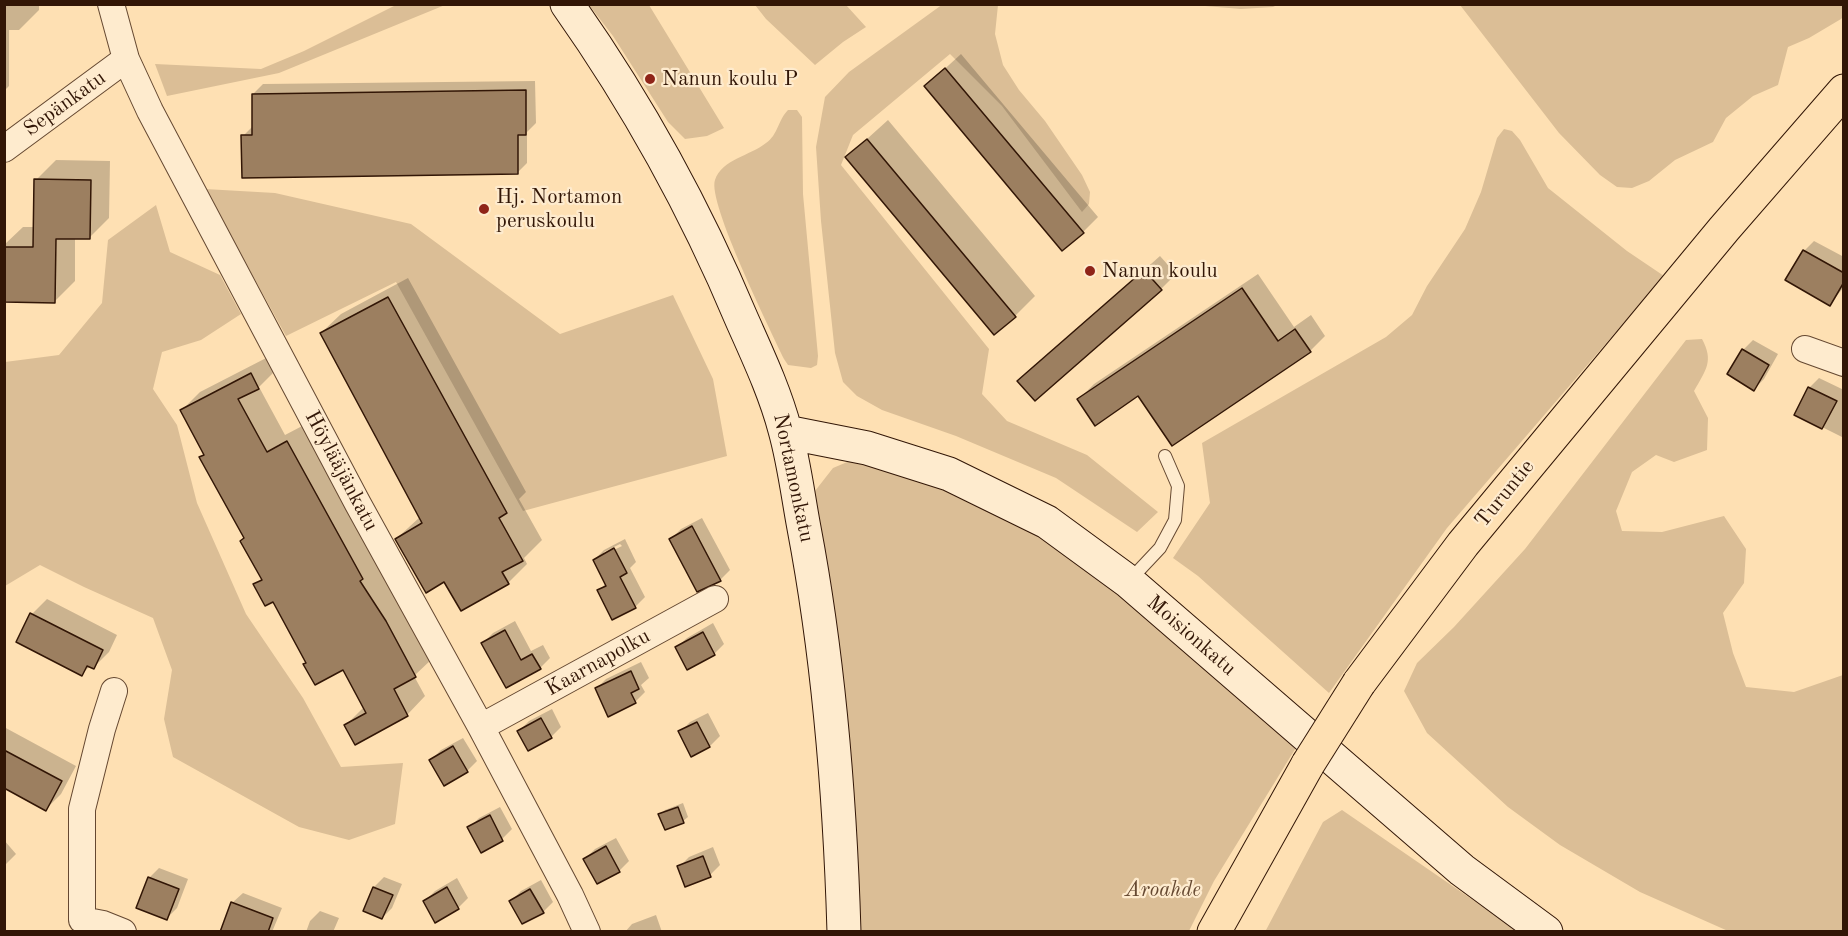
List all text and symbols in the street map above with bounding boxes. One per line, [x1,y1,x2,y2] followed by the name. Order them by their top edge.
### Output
[19,66,111,142] street label: Sepänkatu
[662,66,798,92] place label: Nanun koulu P
[643,72,657,86] marker: Nanun koulu P
[496,184,622,234] place label: Hj. Nortamon peruskoulu
[477,202,491,216] marker: Hj. Nortamon peruskoulu
[1102,258,1218,284] place label: Nanun koulu
[1083,264,1097,278] marker: Nanun koulu
[299,406,383,536] street label: Höylääjänkatu
[767,411,819,545] street label: Nortamonkatu
[1470,455,1540,533] street label: Turuntie
[1141,590,1241,682] street label: Moisionkatu
[541,624,655,702] street label: Kaarnapolku
[1125,877,1201,903] park label: Aroahde

